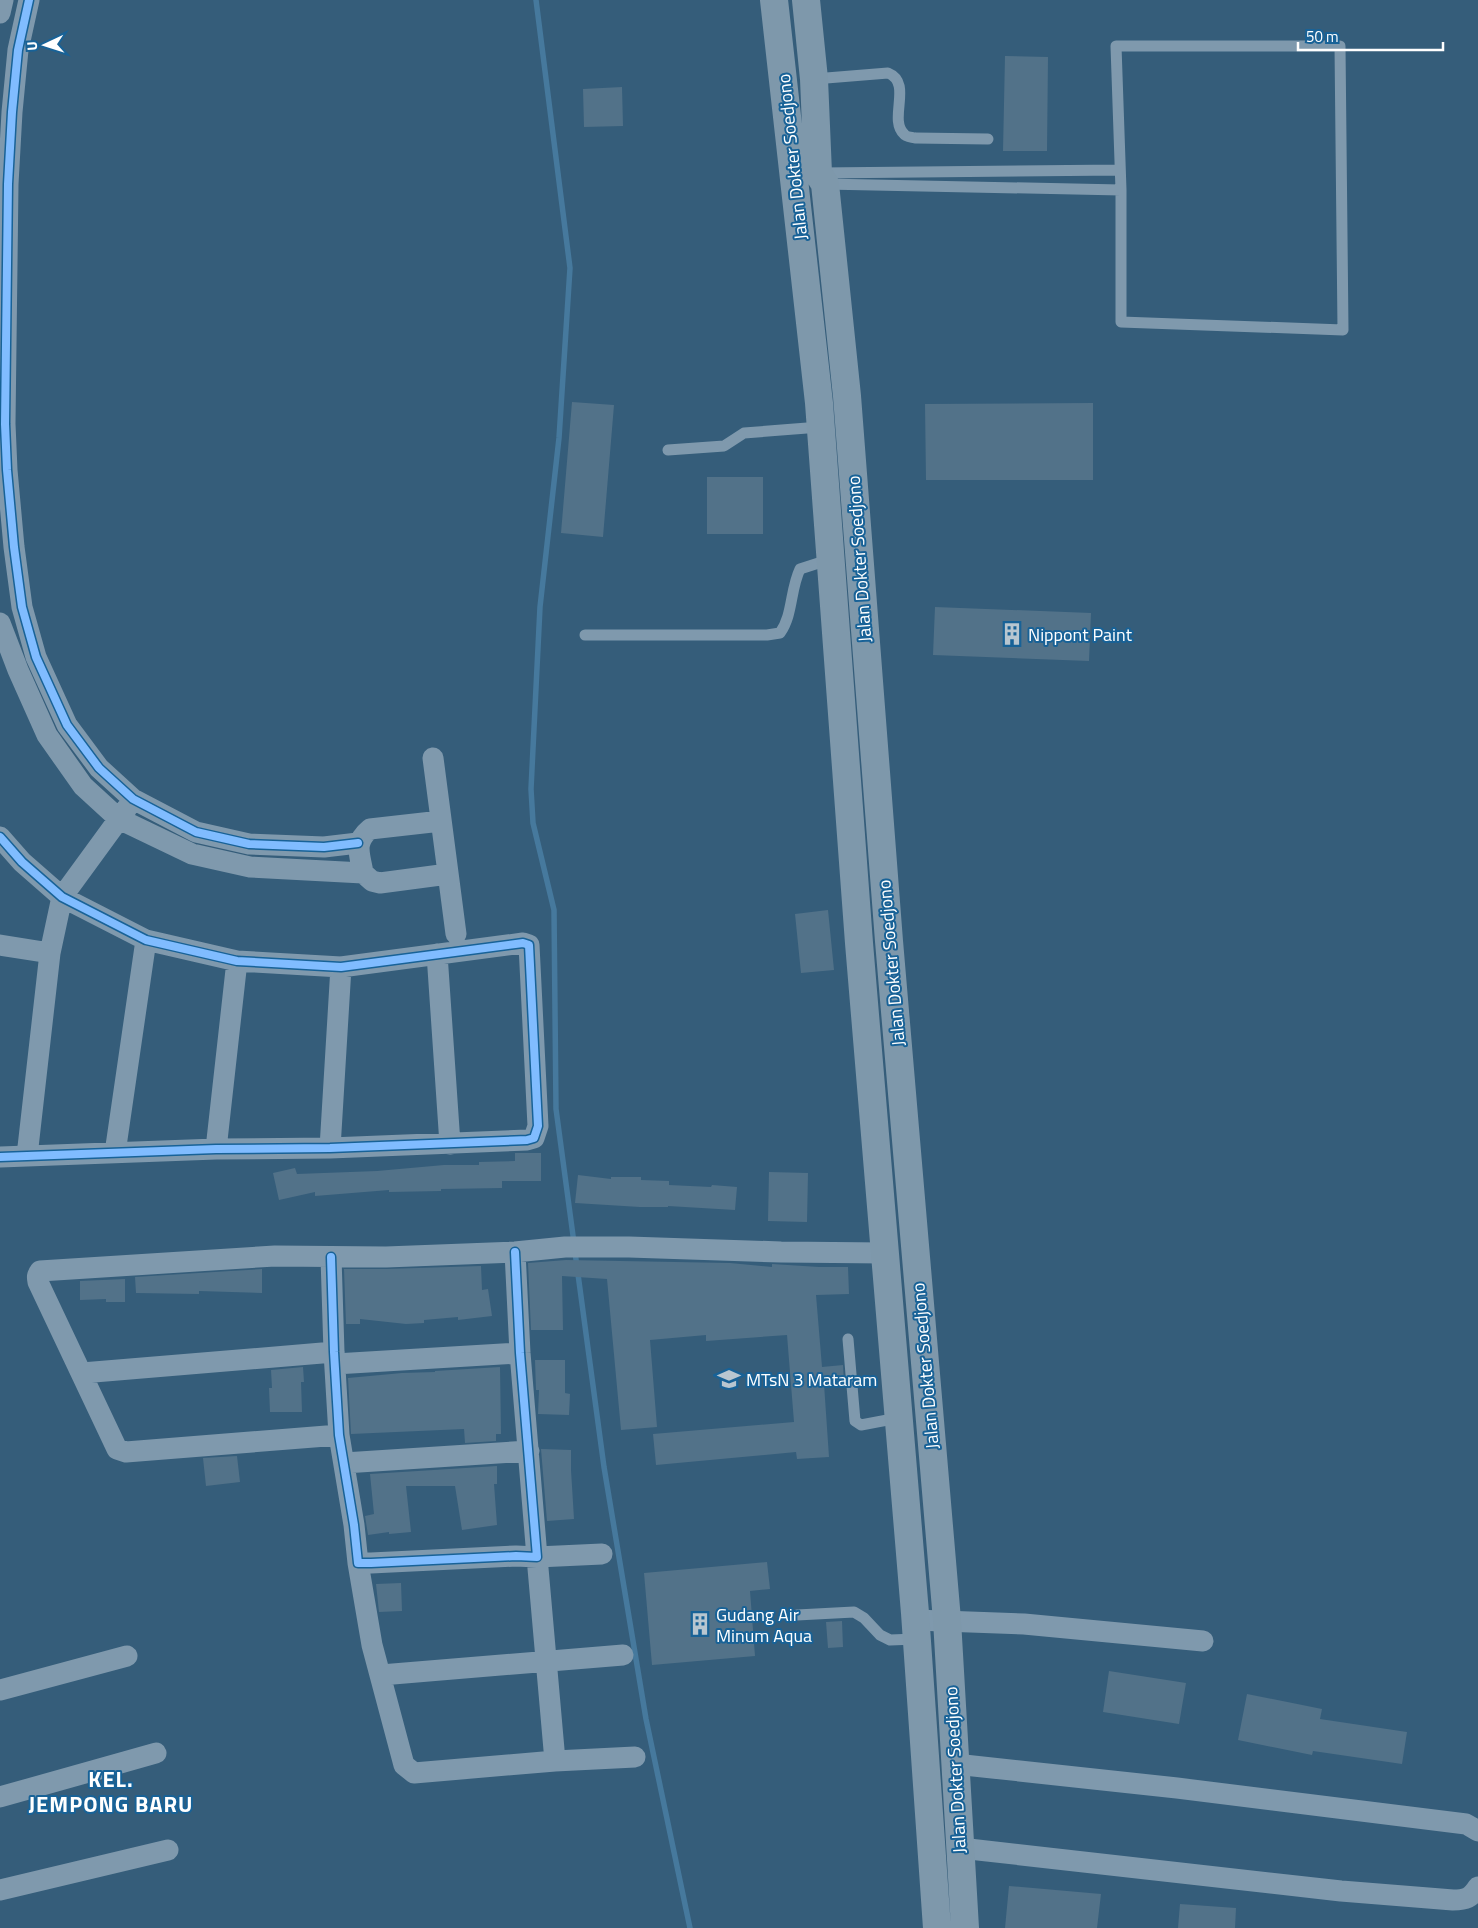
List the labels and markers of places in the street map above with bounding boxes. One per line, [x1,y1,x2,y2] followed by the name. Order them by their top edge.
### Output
[999,621,1025,647] building icon: Nippont Paint
[1028,621,1133,648] place label: Nippont Paint
[716,1366,742,1392] school or university icon: MTsN 3 Mataram
[746,1366,877,1393] place label: MTsN 3 Mataram
[716,1601,812,1649] place label: Gudang Air Minum Aqua
[687,1611,713,1637] building icon: Gudang Air Minum Aqua

